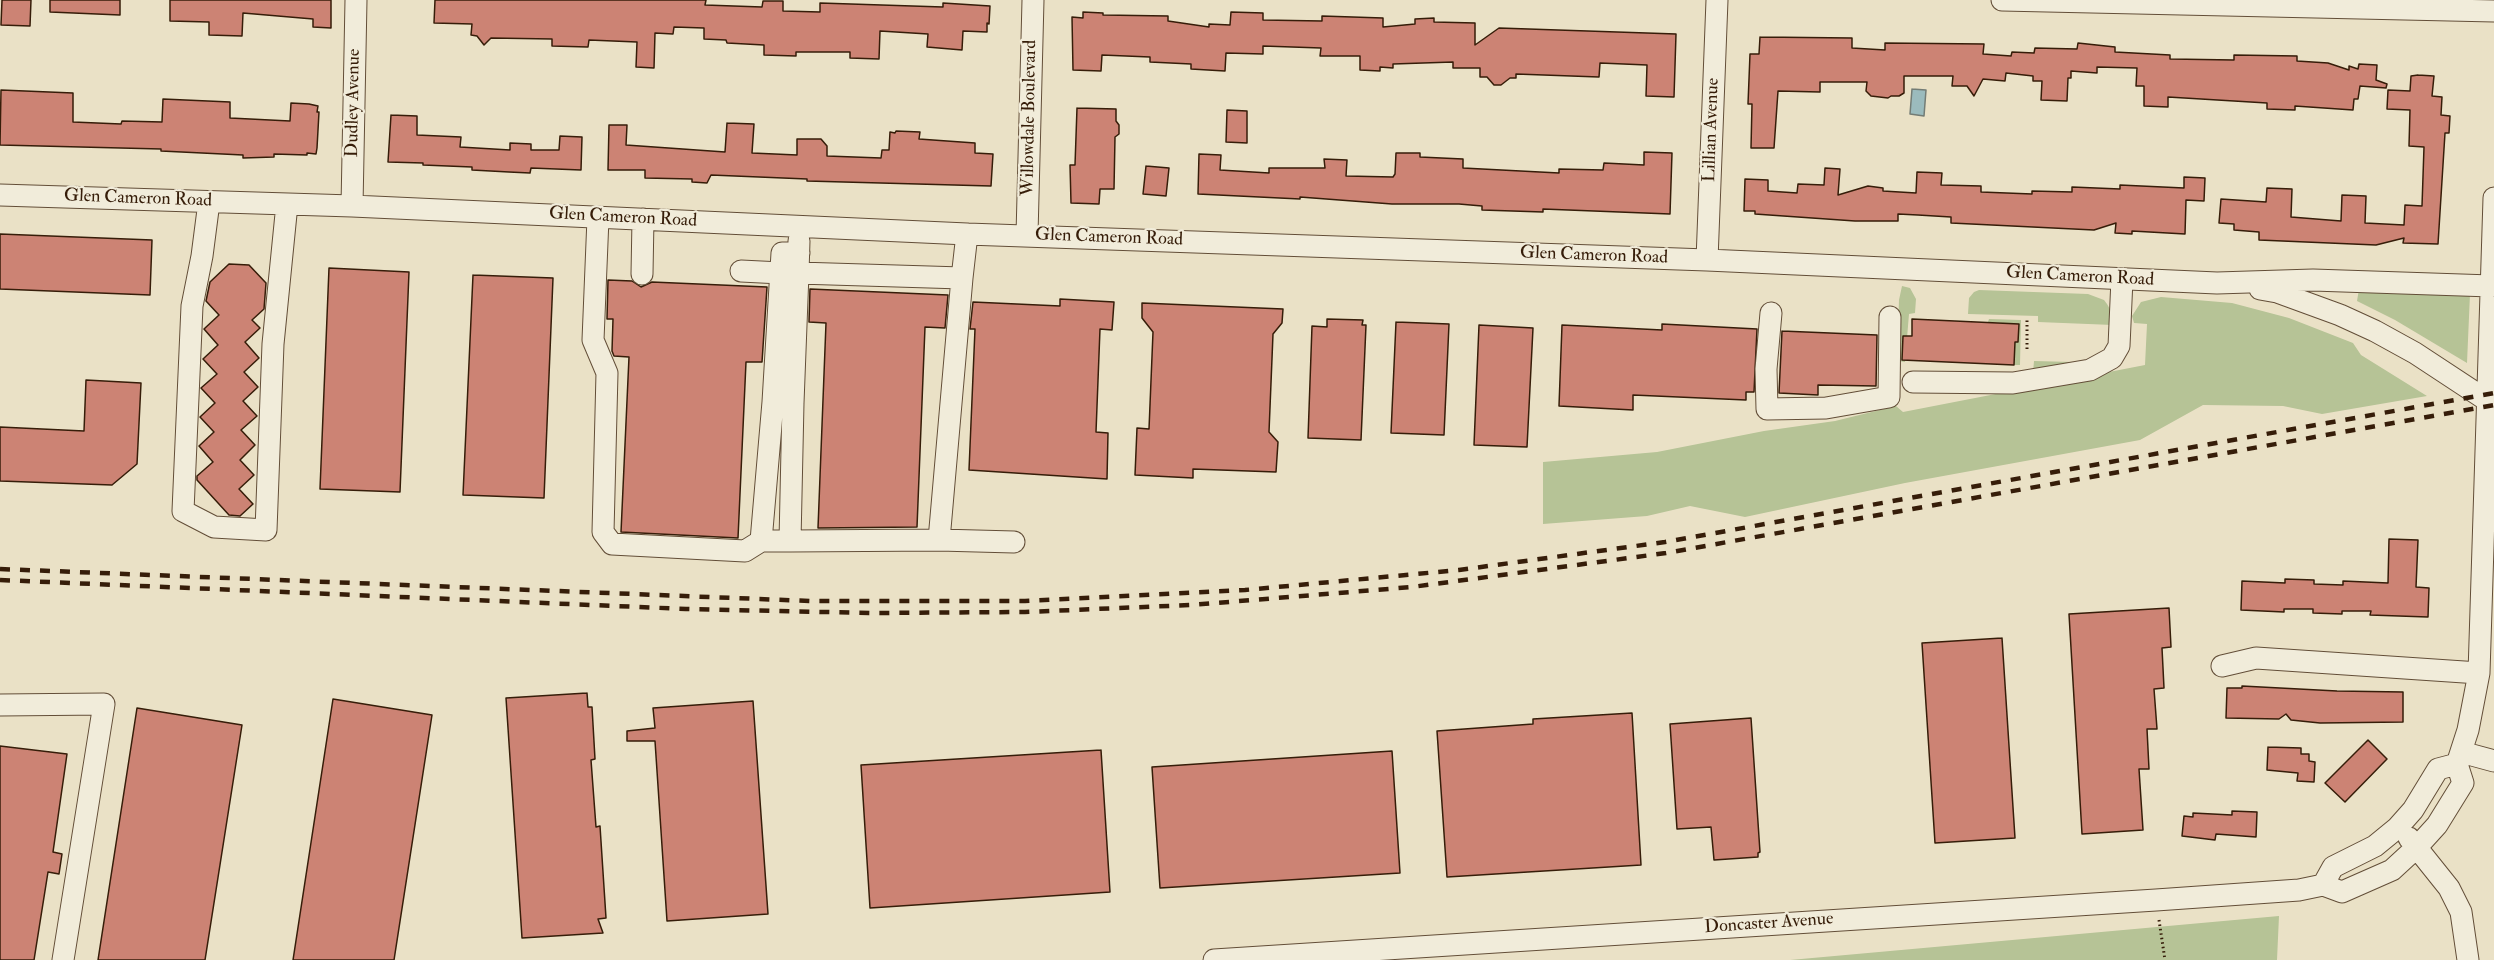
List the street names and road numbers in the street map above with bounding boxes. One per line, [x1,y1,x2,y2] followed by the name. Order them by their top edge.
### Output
[1018,40,1042,196] street label: Willowdale Boulevard
[342,48,366,158] street label: Dudley Avenue
[1699,77,1725,183] street label: Lillian Avenue
[64,186,212,212] street label: Glen Cameron Road
[548,203,698,233] street label: Glen Cameron Road
[1035,225,1183,251] street label: Glen Cameron Road
[1520,243,1668,269] street label: Glen Cameron Road
[2005,262,2155,292] street label: Glen Cameron Road
[1704,909,1834,939] street label: Doncaster Avenue

